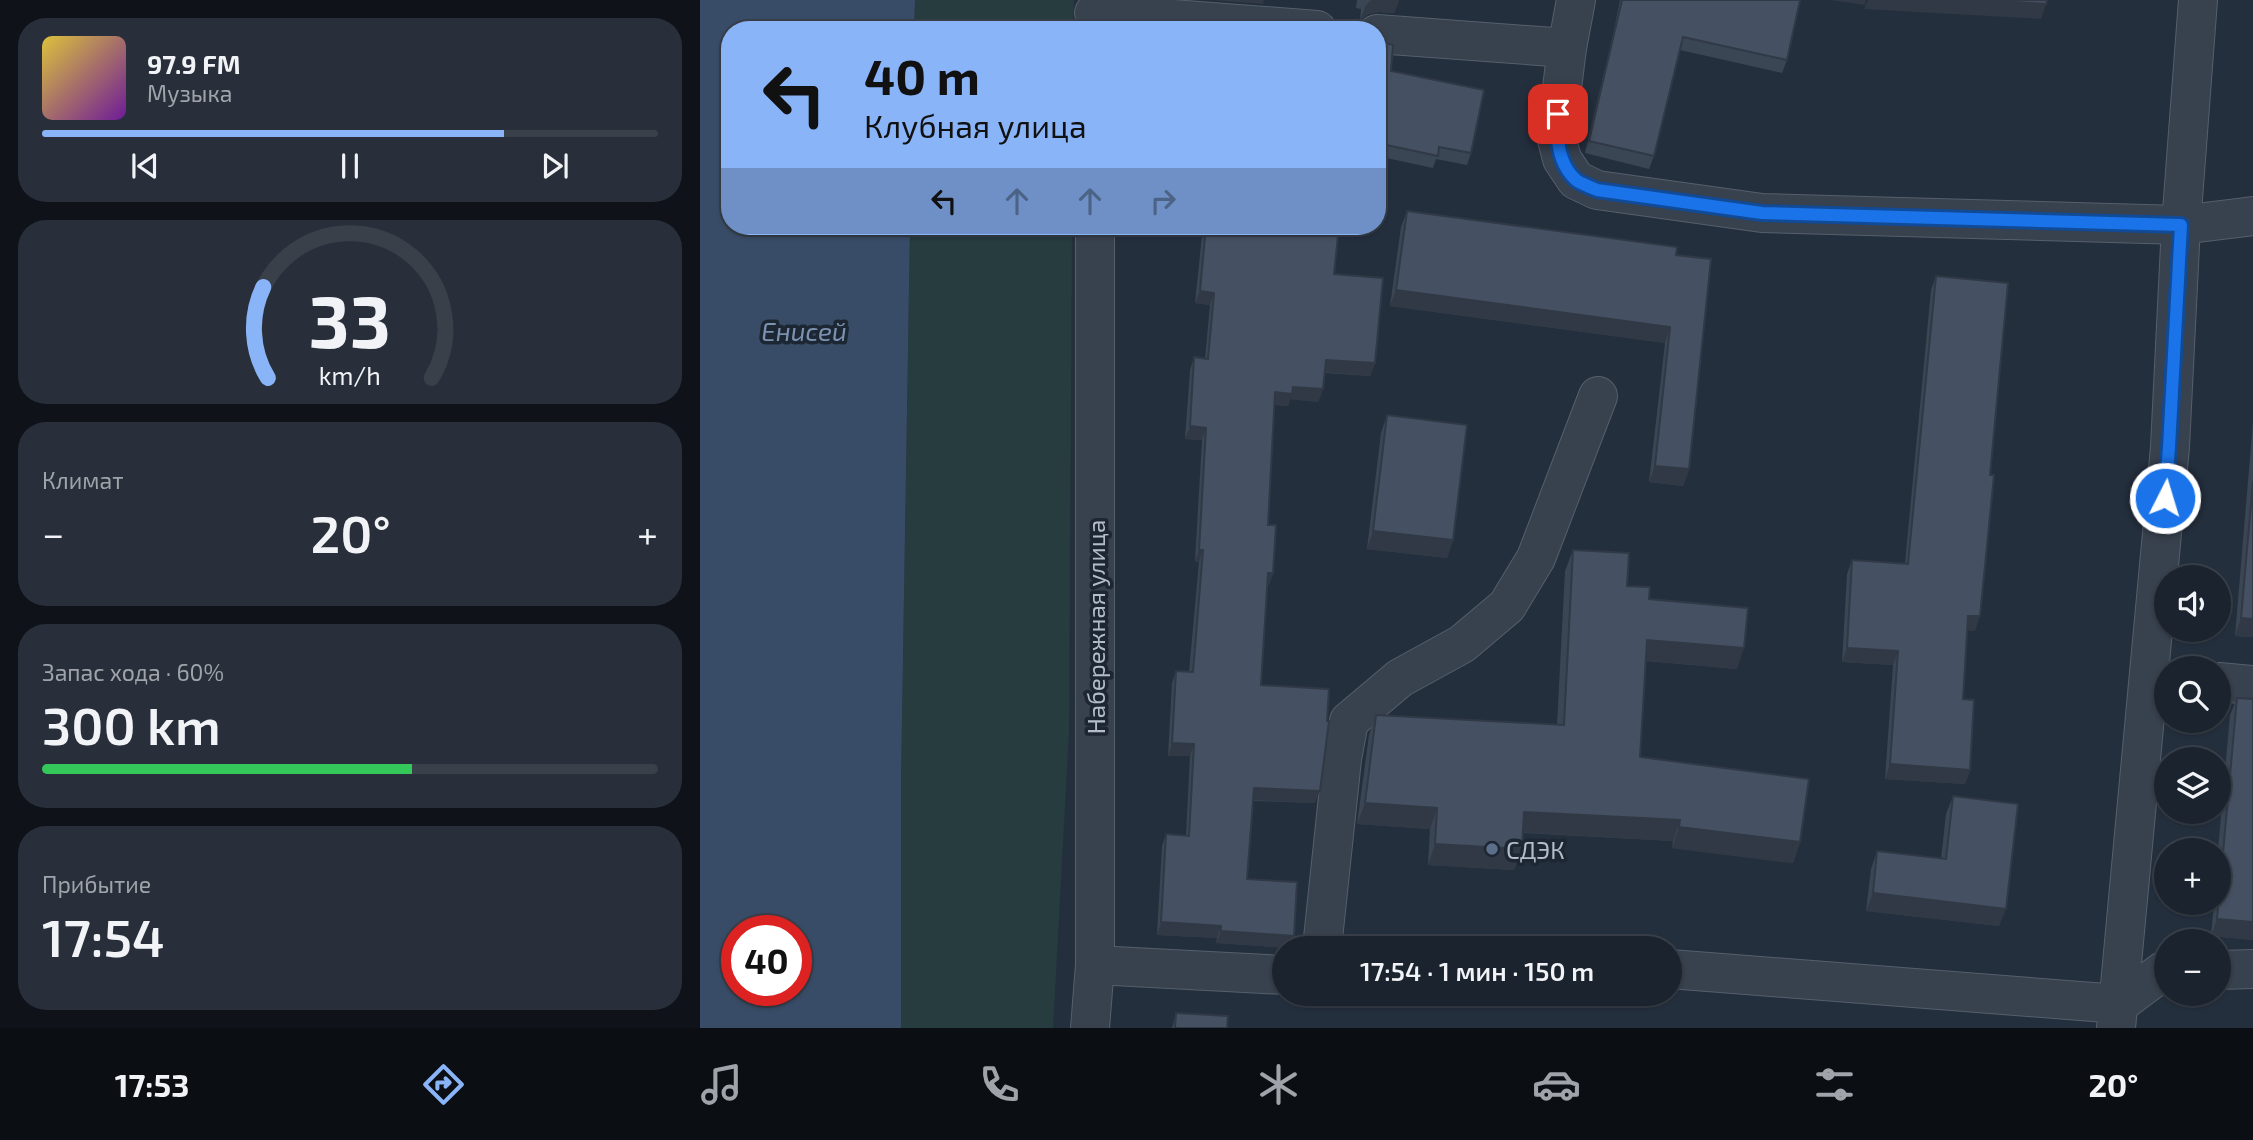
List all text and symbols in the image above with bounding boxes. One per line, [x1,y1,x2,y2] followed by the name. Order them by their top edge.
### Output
[864,46,980,105] text: 40 m
[147,48,241,79] text: 97.9 FM
[749,49,840,140] icon: left
[147,79,232,107] text: Музыка
[1528,84,1588,144] pin
[1539,95,1577,133] icon: arrive
[864,106,1087,144] text: Клубная улица
[126,147,164,185] icon: previous
[331,147,369,185] icon: pause
[536,147,574,185] icon: next
[925,182,963,220] icon: left
[998,182,1036,220] icon: ahead
[1071,182,1109,220] icon: ahead
[1144,182,1182,220] icon: right
[309,275,391,363] text: 33
[761,315,847,346] water label: Енисей
[319,360,381,390] text: km/h
[2128,461,2202,535] position arrow
[42,466,123,494] text: Климат
[310,501,391,563] text: 20°
[42,510,64,556] text: −
[637,510,658,556] text: +
[1081,520,1111,734] street label: Набережная улица
[2154,565,2231,1006] map controls
[2154,565,2231,642] button: sound
[2154,656,2231,733] button: search
[42,658,224,686] text: Запас хода · 60%
[42,693,221,755] text: 300 km
[2154,747,2231,824] button: layers
[1506,835,1565,864] place label: СДЭК
[2154,838,2231,915] button: +
[1484,841,1500,857] marker: СДЭК
[42,870,151,898] text: Прибытие
[42,905,165,967] text: 17:54
[721,915,812,1006] speed limit sign: 40
[2154,929,2231,1006] button: −
[1360,955,1594,986] text: 17:54 · 1 мин · 150 m
[419,1060,468,1109] icon: directions
[697,1060,746,1109] icon: music
[975,1060,1024,1109] icon: phone
[1254,1060,1303,1109] icon: climate
[1532,1060,1581,1109] icon: car
[1810,1060,1859,1109] icon: filters
[115,1065,189,1103] text: 17:53
[2088,1065,2138,1103] text: 20°

